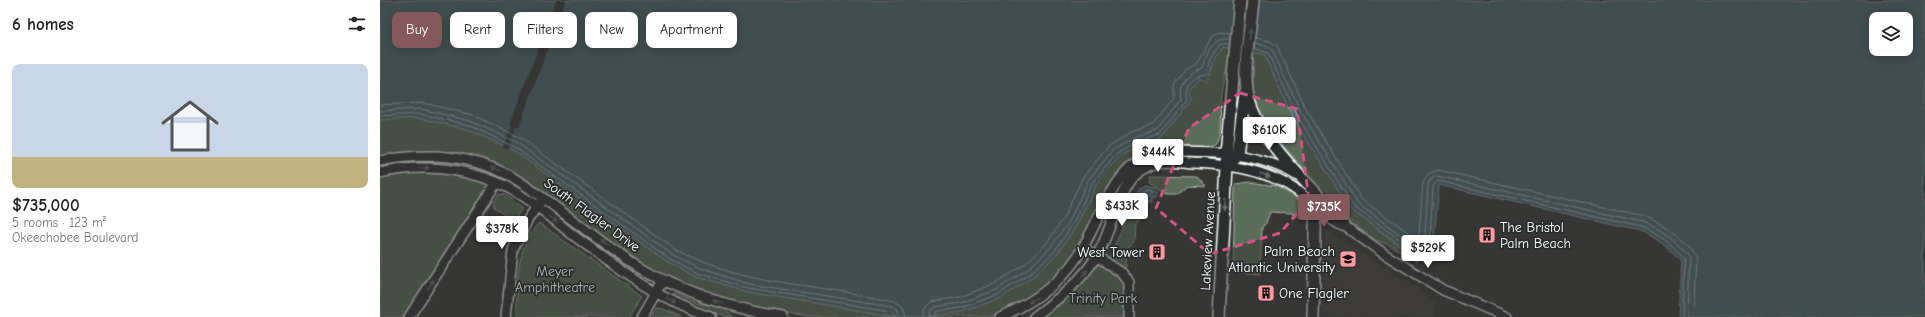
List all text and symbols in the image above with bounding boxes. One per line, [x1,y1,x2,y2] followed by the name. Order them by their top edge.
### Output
[392,12,442,48] chip: Buy
[450,12,505,48] chip: Rent
[513,12,577,48] chip: Filters
[585,12,638,48] chip: New
[646,12,737,48] chip: Apartment
[1869,12,1913,56] map controls
[1869,12,1913,56] button: layers
[346,13,368,35] icon: filters
[12,15,74,34] text: 6 homes
[1247,28,1253,40] one-way arrow
[154,90,226,162] icon: home
[1241,117,1297,151] pin: $610K
[1252,122,1286,137] text: $610K
[1130,139,1186,173] pin: $444K
[1141,144,1175,159] text: $444K
[418,165,431,171] one-way arrow
[490,166,502,172] one-way arrow
[1260,172,1272,178] one-way arrow
[541,174,643,256] street label: South Flagler Drive
[1197,191,1219,291] street label: Lakeview Avenue
[1094,193,1150,227] pin: $433K
[1296,194,1352,228] pin: $735K
[12,196,80,215] text: $735,000
[1105,198,1139,213] text: $433K
[1222,199,1229,211] one-way arrow
[1307,199,1341,214] text: $735K
[547,214,558,223] one-way arrow
[12,215,106,230] text: 5 rooms · 123 m²
[474,216,530,250] pin: $378K
[1500,219,1571,252] place label: The Bristol Palm Beach
[485,221,519,236] text: $378K
[1477,225,1497,245] building icon: The Bristol Palm Beach
[12,230,138,245] text: Okeechobee Boulevard
[1400,235,1456,269] pin: $529K
[598,238,609,246] one-way arrow
[1410,240,1446,255] text: $529K
[1147,242,1167,262] building icon: West Tower
[1228,243,1336,276] place label: Palm Beach Atlantic University
[1077,244,1144,261] place label: West Tower
[1338,249,1358,269] school or university icon: Palm Beach Atlantic University
[515,263,595,296] park label: Meyer Amphitheatre
[1080,268,1089,279] one-way arrow
[427,279,435,290] one-way arrow
[1256,283,1276,303] building icon: One Flagler
[1279,285,1349,302] place label: One Flagler
[1069,290,1138,307] park label: Trinity Park
[1027,296,1039,303] one-way arrow
[665,298,676,304] one-way arrow
[712,299,724,305] one-way arrow

